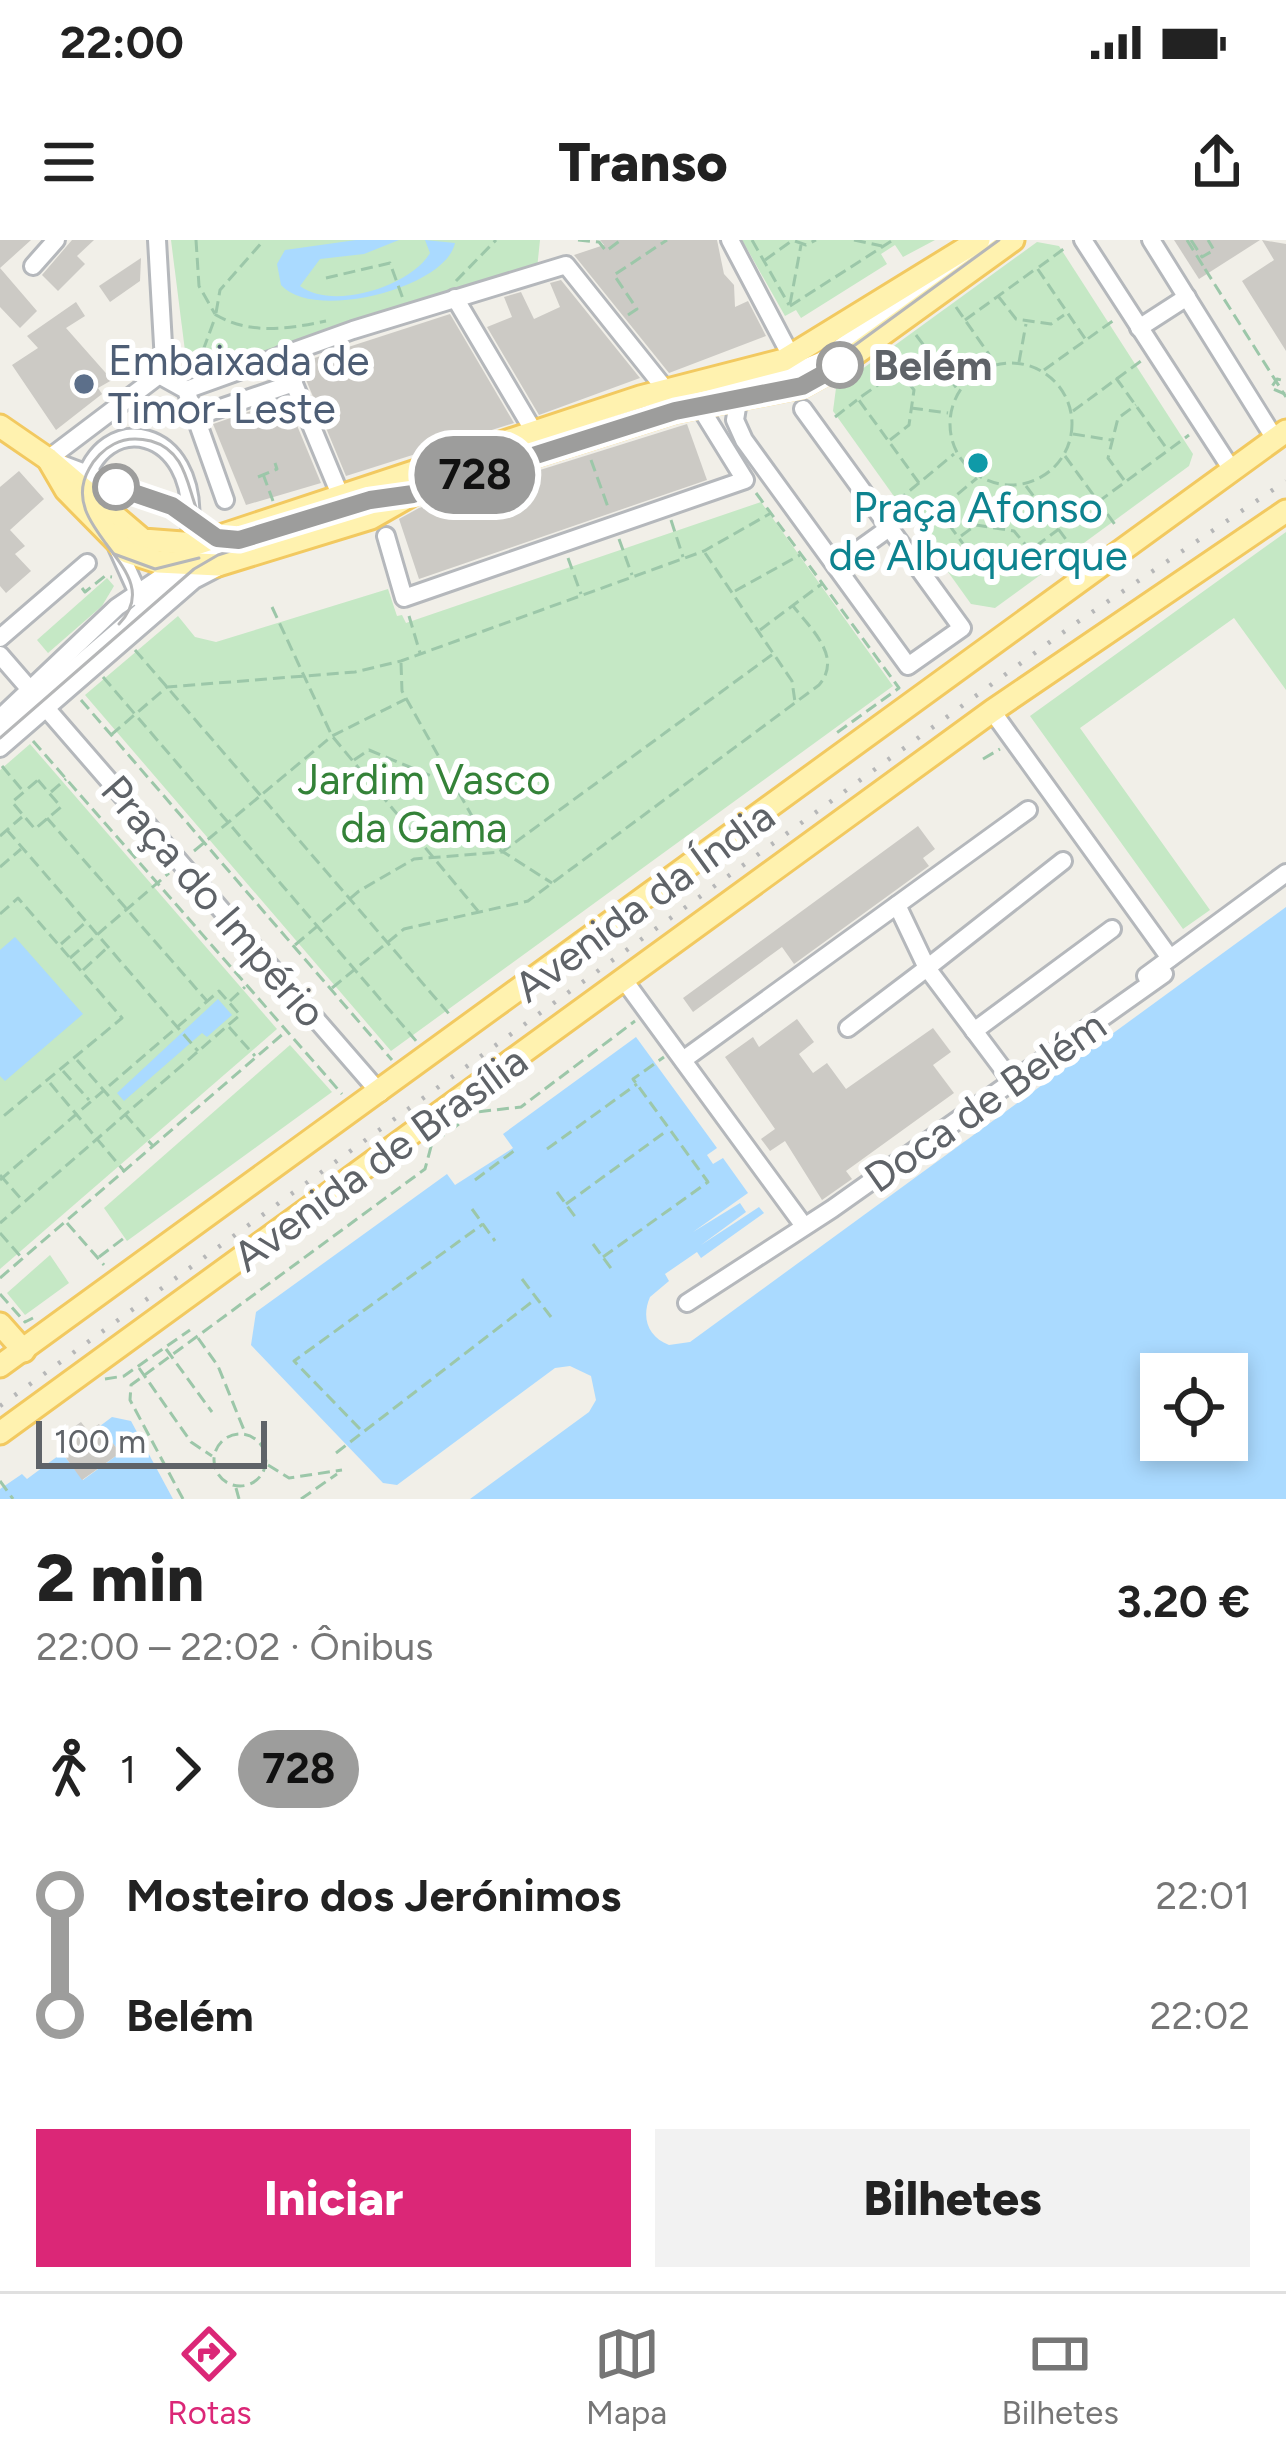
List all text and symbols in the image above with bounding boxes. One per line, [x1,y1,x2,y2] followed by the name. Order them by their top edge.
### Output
[60,15,184,69] text: 22:00
[36,129,102,195] icon: menu
[1184,129,1250,195] icon: share
[558,130,728,195] text: Transo
[108,335,370,434] place label: Embaixada de Timor-Leste
[873,340,992,391] place label: Belém
[818,343,862,387] marker: Belém
[71,371,97,397] marker: Embaixada de Timor-Leste
[406,436,544,514] line badge: 728
[438,449,512,500] text: 728
[965,450,991,476] marker: Praça Afonso de Albuquerque
[94,465,138,509] unlabelled marker
[828,482,1128,581] place label: Praça Afonso de Albuquerque
[297,754,551,853] park label: Jardim Vasco da Gama
[90,765,337,1038] street label: Praça do Império
[504,790,784,1013] street label: Avenida da Índia
[855,1000,1116,1203] street label: Doca de Belém
[223,1035,537,1282] street label: Avenida de Brasília
[1140,1353,1248,1461] map controls
[1140,1353,1248,1461] button: locate
[36,1415,267,1468] scale bar
[54,1422,146,1461] text: 100 m
[36,1538,204,1618] text: 2 min
[1117,1574,1250,1628] text: 3.20 €
[36,1623,434,1670] text: 22:00 – 22:02 · Ônibus
[36,1736,102,1802] icon: walk
[154,1736,220,1802] icon: forward
[262,1743,335,1794] text: 728
[120,1746,136,1793] text: 1
[126,1868,621,1922] text: Mosteiro dos Jerónimos
[1155,1872,1250,1919] text: 22:01
[126,1988,254,2042] text: Belém
[1150,1992,1250,2039] text: 22:02
[36,2129,631,2267] button: Iniciar
[655,2129,1250,2267] button: Bilhetes
[167,2321,252,2432] tab: Rotas
[586,2321,667,2432] tab: Mapa
[1001,2321,1119,2432] tab: Bilhetes

